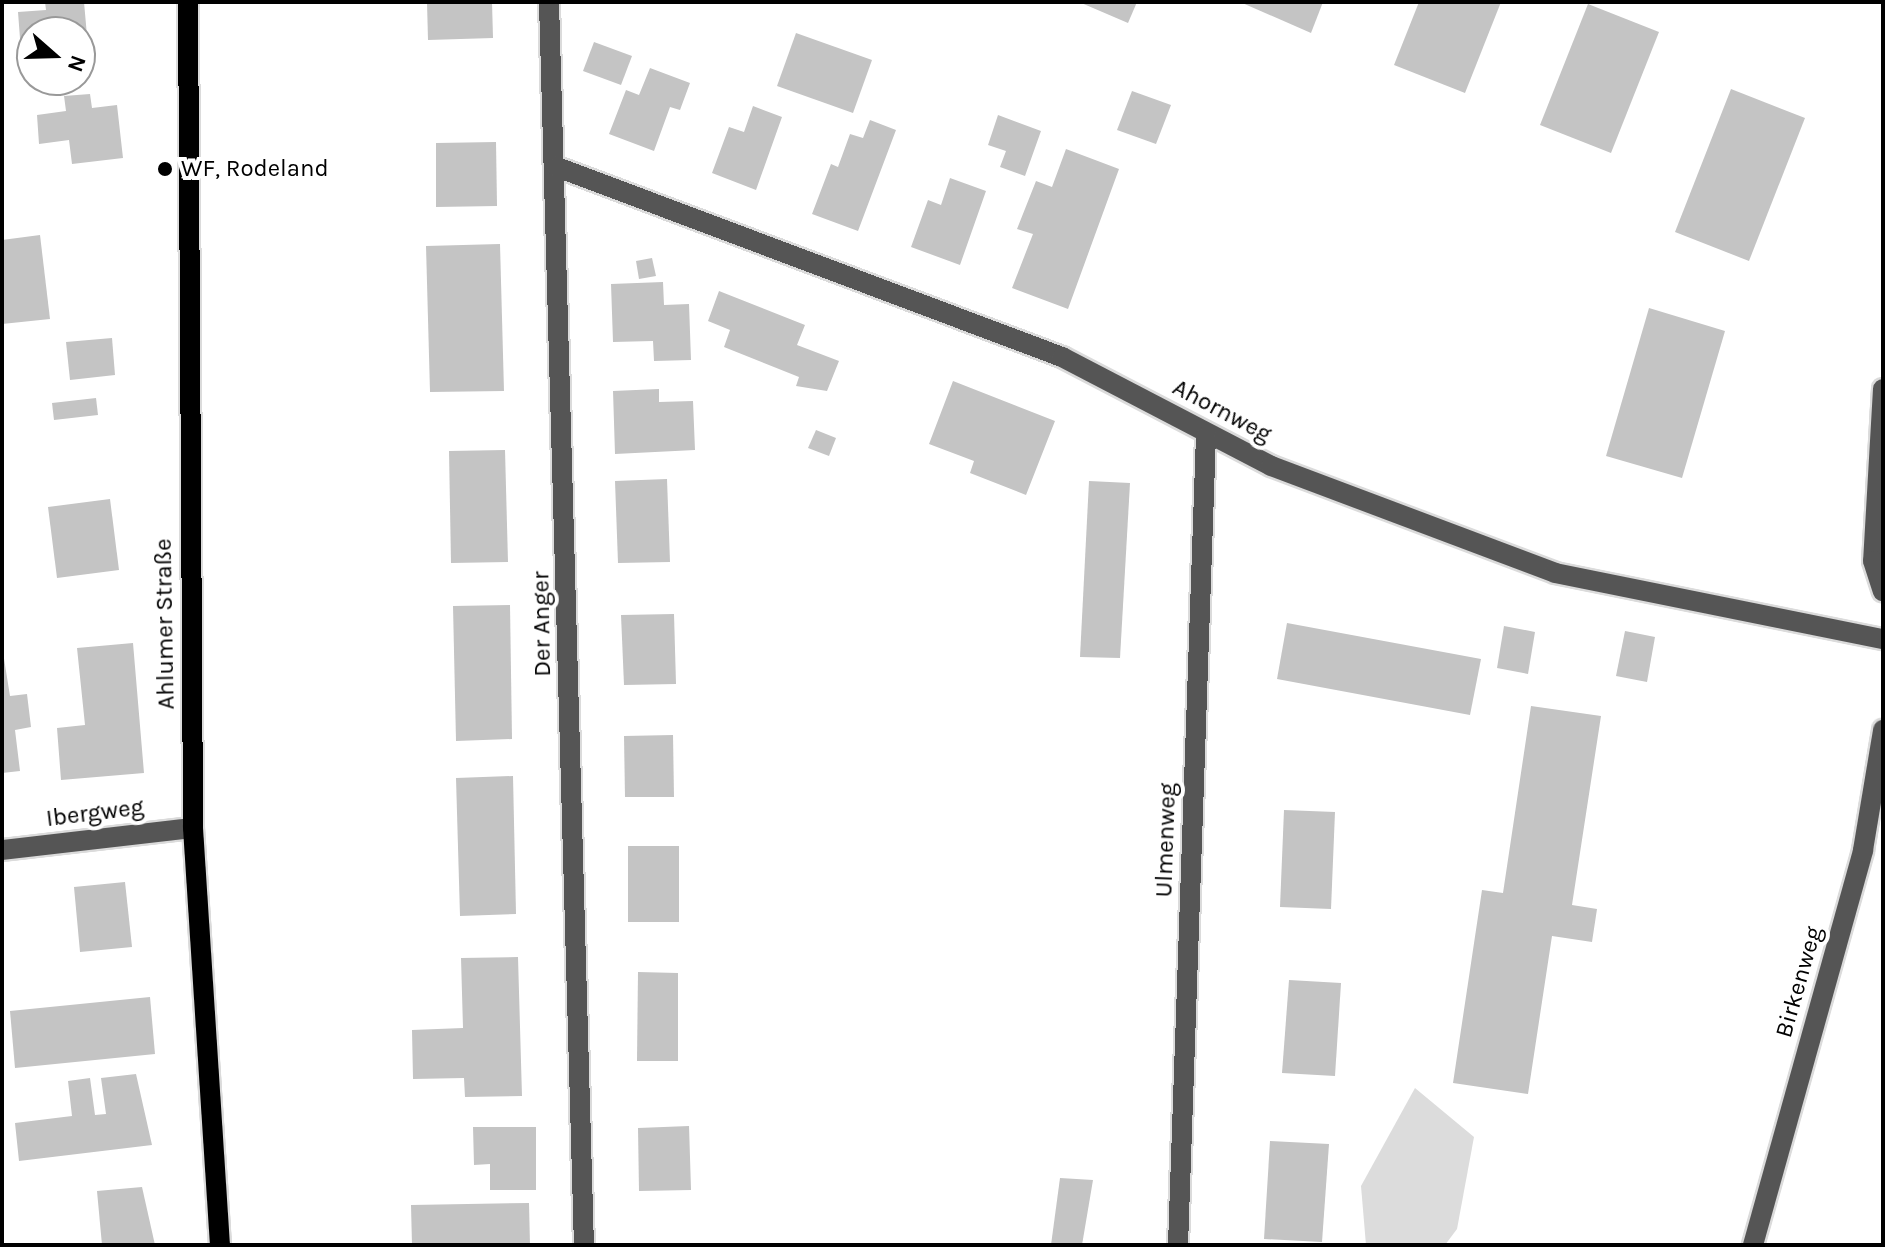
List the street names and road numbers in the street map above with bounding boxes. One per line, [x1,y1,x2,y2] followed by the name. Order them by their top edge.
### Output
[1168,373,1276,449] street label: Ahornweg
[149,538,181,710] street label: Ahlumer Straße
[527,571,557,677] street label: Der Anger
[1150,782,1182,898] street label: Ulmenweg
[44,793,146,833] street label: Ibergweg
[1769,923,1829,1041] street label: Birkenweg

